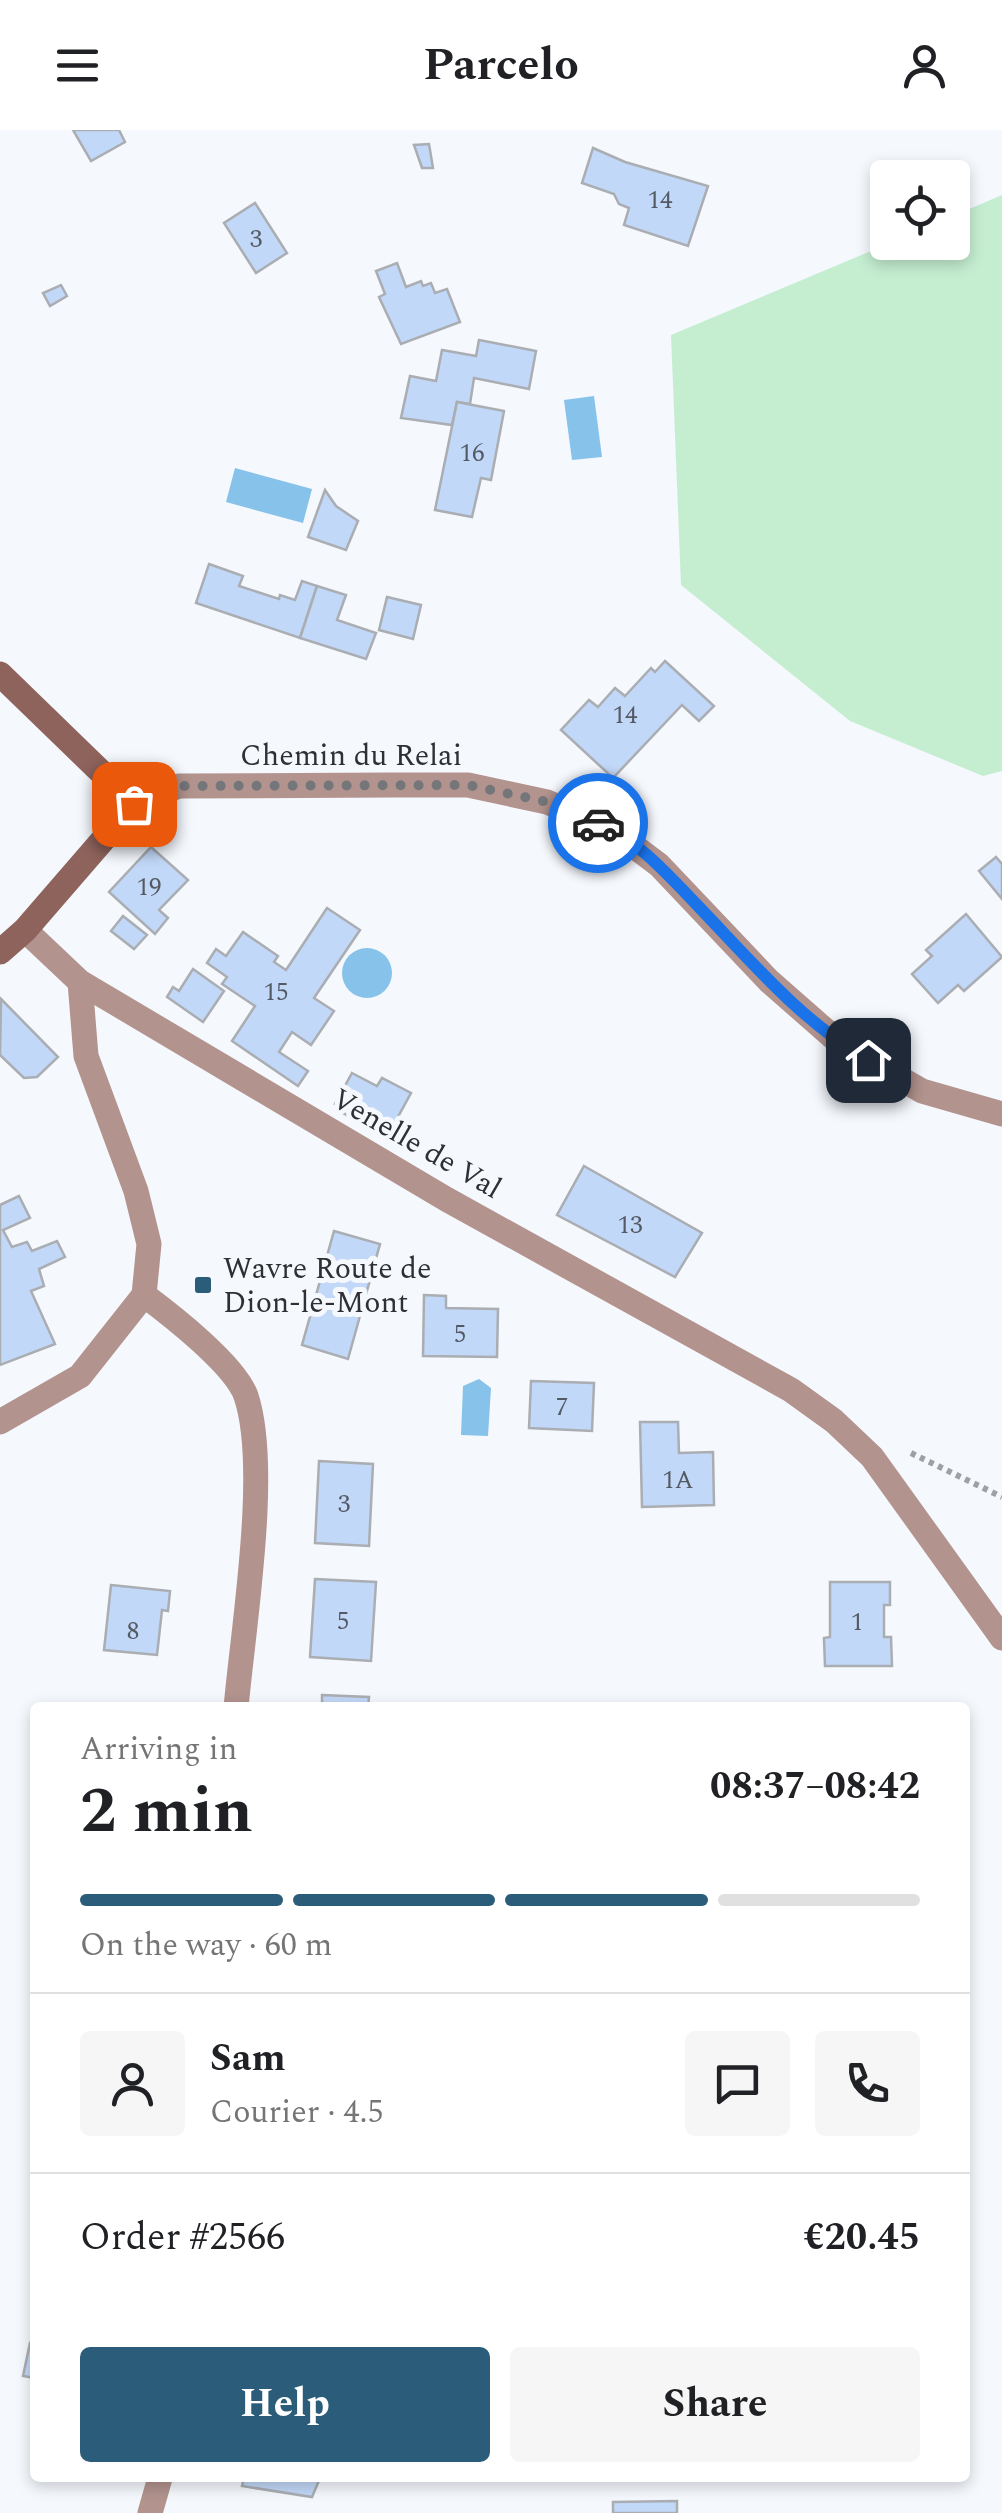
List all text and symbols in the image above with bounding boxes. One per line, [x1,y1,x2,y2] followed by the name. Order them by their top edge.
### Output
[423,31,579,100] text: Parcelo
[50,38,105,93] icon: menu
[897,38,952,93] icon: person
[870,160,970,260] map controls
[870,160,970,260] button: locate
[647,182,673,220] house number: 14
[250,221,262,259] house number: 3
[459,435,485,473] house number: 16
[612,697,638,735] house number: 14
[240,733,462,779] street label: Chemin du Relai
[92,762,177,847] pin
[548,773,648,873] courier
[107,777,162,832] icon: bag
[571,796,626,851] icon: car
[136,869,162,907] house number: 19
[263,974,289,1012] house number: 15
[826,1018,911,1103] pin
[841,1033,896,1088] icon: home
[323,1077,510,1211] street label: Venelle de Val
[617,1207,643,1245] house number: 13
[223,1246,432,1326] place label: Wavre Route de Dion-le-Mont
[192,1274,214,1296] marker: Wavre Route de Dion-le-Mont
[454,1316,466,1354] house number: 5
[556,1389,568,1427] house number: 7
[662,1462,694,1500] house number: 1A
[338,1486,350,1524] house number: 3
[337,1603,349,1641] house number: 5
[851,1604,863,1642] house number: 1
[127,1613,139,1651] house number: 8
[80,1725,237,1774] text: Arriving in
[710,1758,920,1816] text: 08:37–08:42
[80,1762,253,1861] text: 2 min
[80,1921,332,1970] text: On the way · 60 m
[210,2030,286,2088] text: Sam
[80,2031,185,2136] button: person
[685,2031,790,2136] button: chat
[815,2031,920,2136] button: phone
[210,2088,383,2137] text: Courier · 4.5
[80,2209,285,2267] text: Order #2566
[803,2209,920,2267] text: €20.45
[80,2347,490,2462] button: Help
[510,2347,920,2462] button: Share

